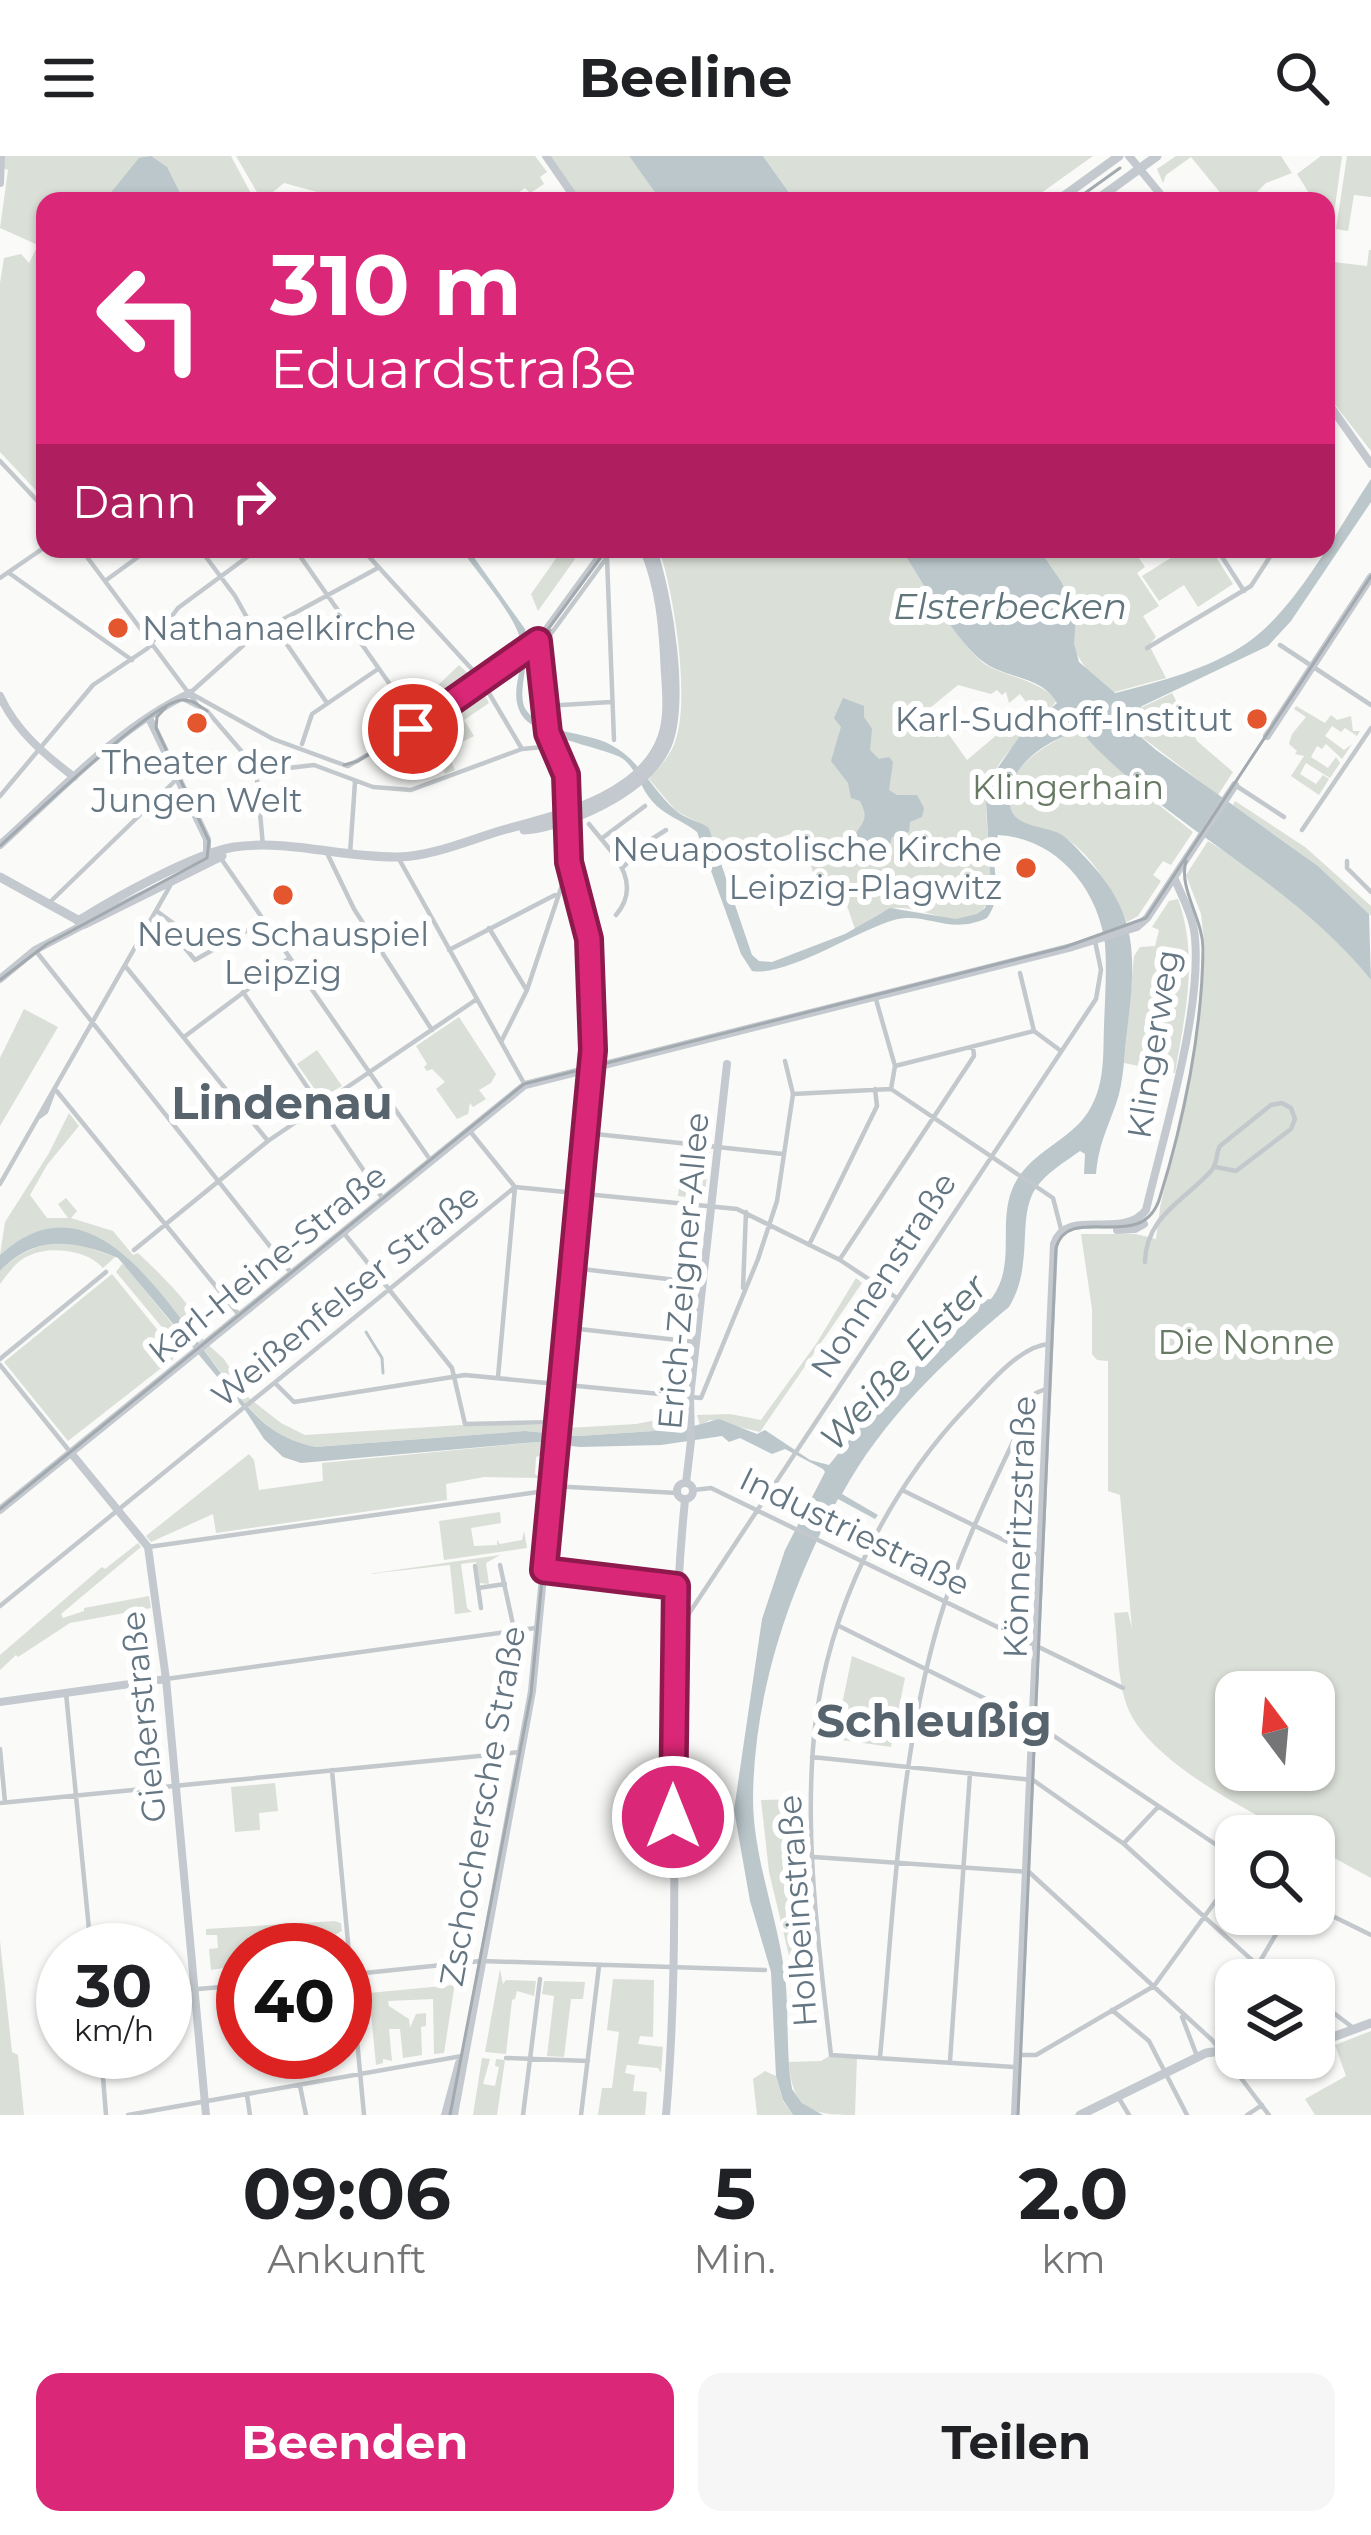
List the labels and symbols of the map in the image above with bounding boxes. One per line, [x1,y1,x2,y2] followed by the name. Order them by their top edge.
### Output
[893,584,1127,628] water label: Elsterbecken
[142,608,416,648] place label: Nathanaelkirche
[105,615,131,641] marker: Nathanaelkirche
[362,678,464,780] pin
[895,699,1233,739] place label: Karl-Sudhoff-Institut
[1244,706,1270,732] marker: Karl-Sudhoff-Institut
[184,710,210,736] marker: Theater der Jungen Welt
[90,742,303,820] place label: Theater der Jungen Welt
[972,767,1164,807] park label: Klingerhain
[612,829,1002,907] place label: Neuapostolische Kirche Leipzig-Plagwitz
[1013,855,1039,881] marker: Neuapostolische Kirche Leipzig-Plagwitz
[270,882,296,908] marker: Neues Schauspiel Leipzig
[137,914,429,992] place label: Neues Schauspiel Leipzig
[1118,947,1188,1141] street label: Klingerweg
[171,1075,393,1130] district label: Lindenau
[649,1111,717,1431] street label: Erich-Zeigner-Allee
[140,1155,394,1371] street label: Karl-Heine-Straße
[802,1165,964,1385] street label: Nonnenstraße
[203,1175,487,1415] street label: Weißenfelser Straße
[810,1263,997,1459] water label: Weiße Elster
[1158,1322,1334,1362] park label: Die Nonne
[994,1395,1044,1659] street label: Könneritzstraße
[733,1458,977,1604] street label: Industriestraße
[112,1609,174,1825] street label: Gießerstraße
[431,1623,533,1989] street label: Zschochersche Straße
[1215,1671,1335,1791] north arrow
[816,1693,1052,1748] district label: Schleußig
[610,1754,736,1880] position arrow
[769,1794,825,2028] street label: Holbeinstraße
[216,1923,372,2079] speed limit sign: 40

